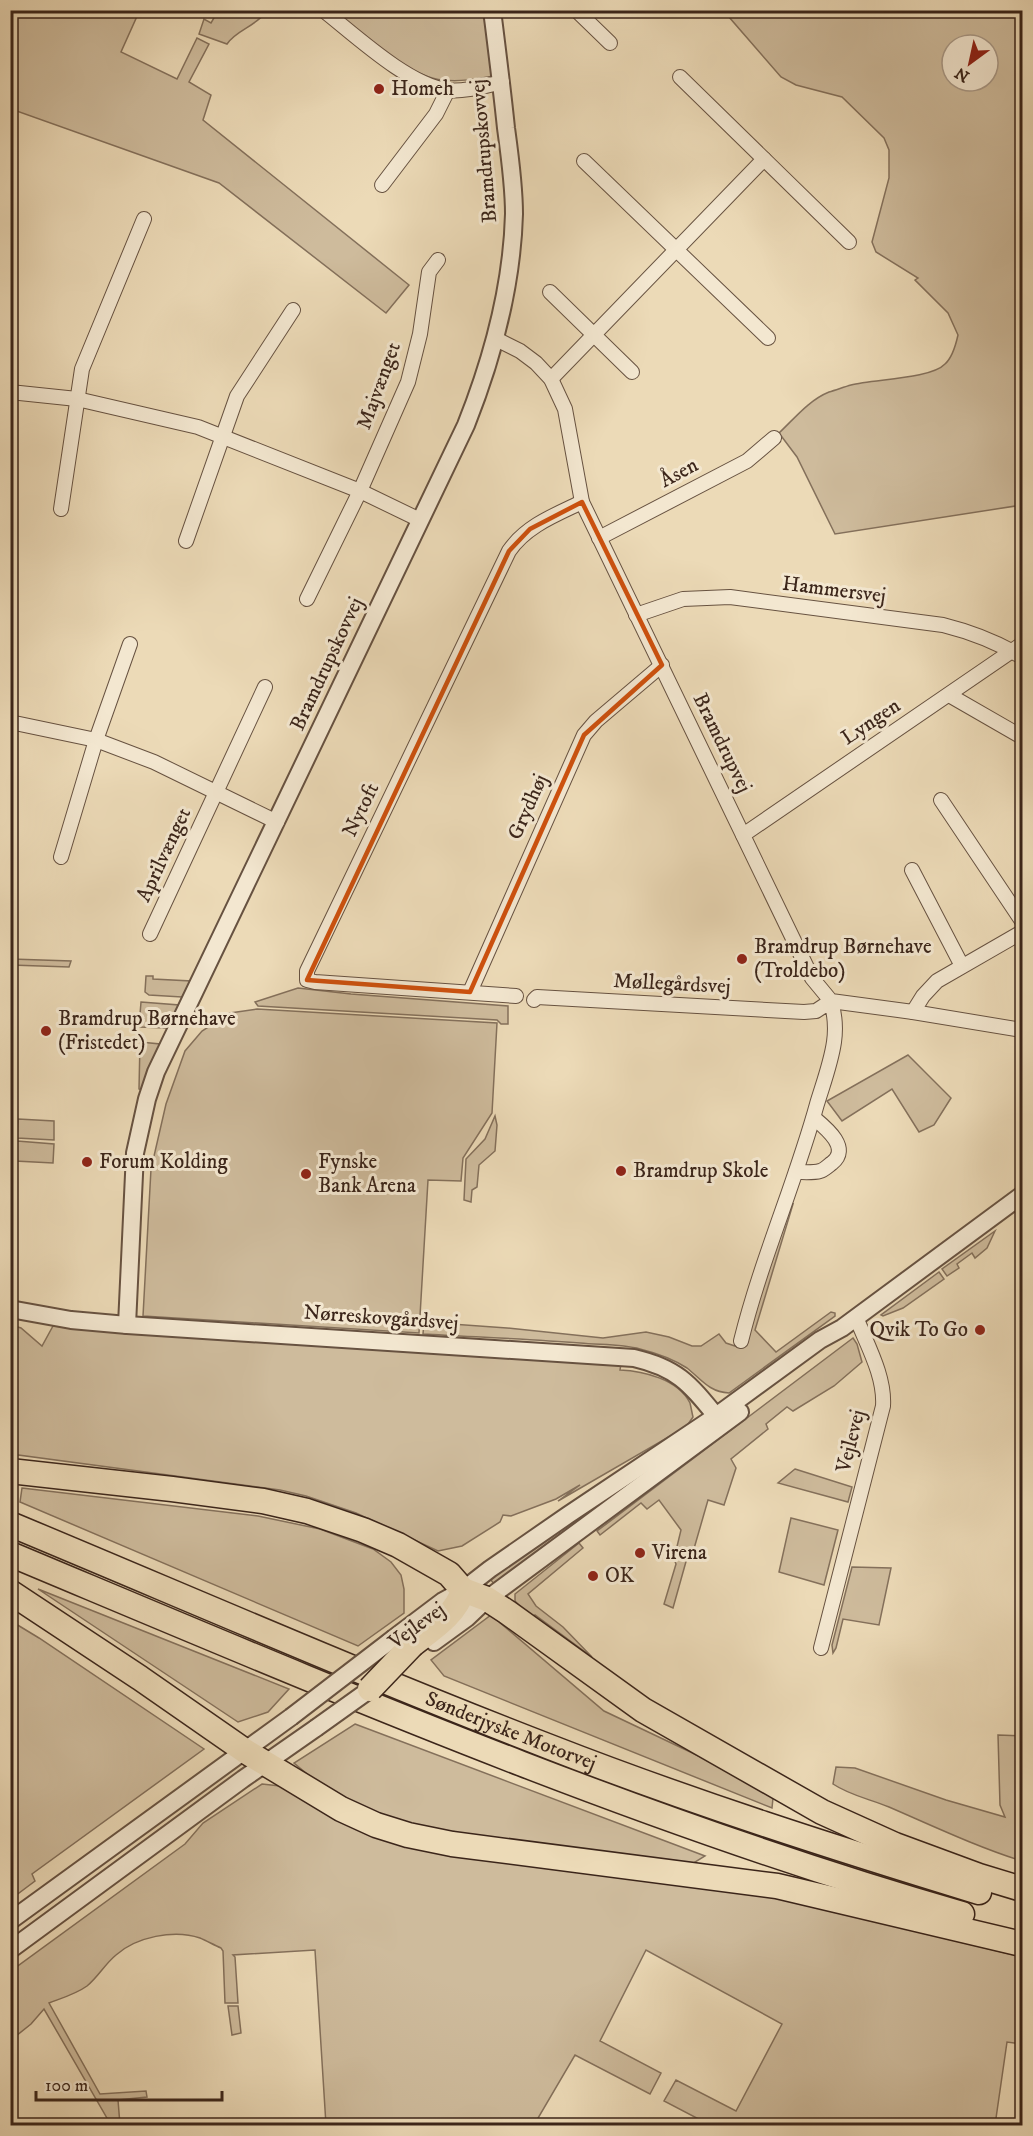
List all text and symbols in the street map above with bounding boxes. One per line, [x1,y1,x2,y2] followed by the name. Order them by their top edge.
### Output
[940,33,1000,93] north arrow
[951,63,973,87] text: N
[391,76,454,102] place label: Homeh
[465,78,503,224] street label: Bramdrupskovvej
[372,82,386,96] marker: Homeh
[351,339,407,433] street label: Majvænget
[654,450,703,494] street label: Åsen
[781,571,887,609] street label: Hammersvej
[285,593,369,735] street label: Bramdrupskovvej
[687,689,757,797] street label: Bramdrupvej
[836,693,906,751] street label: Lyngen
[502,770,554,844] street label: Grydhøj
[337,778,385,841] street label: Nytoft
[131,803,197,906] street label: Aprilvænget
[754,934,932,984] place label: Bramdrup Børnehave (Troldebo)
[735,952,749,966] marker: Bramdrup Børnehave (Troldebo)
[613,968,731,1000] street label: Møllegårdsvej
[58,1006,236,1056] place label: Bramdrup Børnehave (Fristedet)
[39,1024,53,1038] marker: Bramdrup Børnehave (Fristedet)
[99,1149,228,1175] place label: Forum Kolding
[318,1149,416,1199] place label: Fynske Bank Arena
[80,1155,94,1169] marker: Forum Kolding
[633,1158,769,1184] place label: Bramdrup Skole
[614,1164,628,1178] marker: Bramdrup Skole
[299,1167,313,1181] marker: Fynske Bank Arena
[303,1300,459,1336] street label: Nørreskovgårdsvej
[870,1317,968,1343] place label: Qvik To Go
[973,1323,987,1337] marker: Qvik To Go
[830,1407,871,1476] street label: Vejlevej
[651,1540,707,1566] place label: Virena
[633,1546,647,1560] marker: Virena
[605,1563,635,1589] place label: OK
[586,1569,600,1583] marker: OK
[383,1597,450,1656] street label: Vejlevej
[421,1686,600,1777] street label: Sønderjyske Motorvej
[36,2064,222,2102] scale bar
[45,2075,88,2097] text: 100 m

